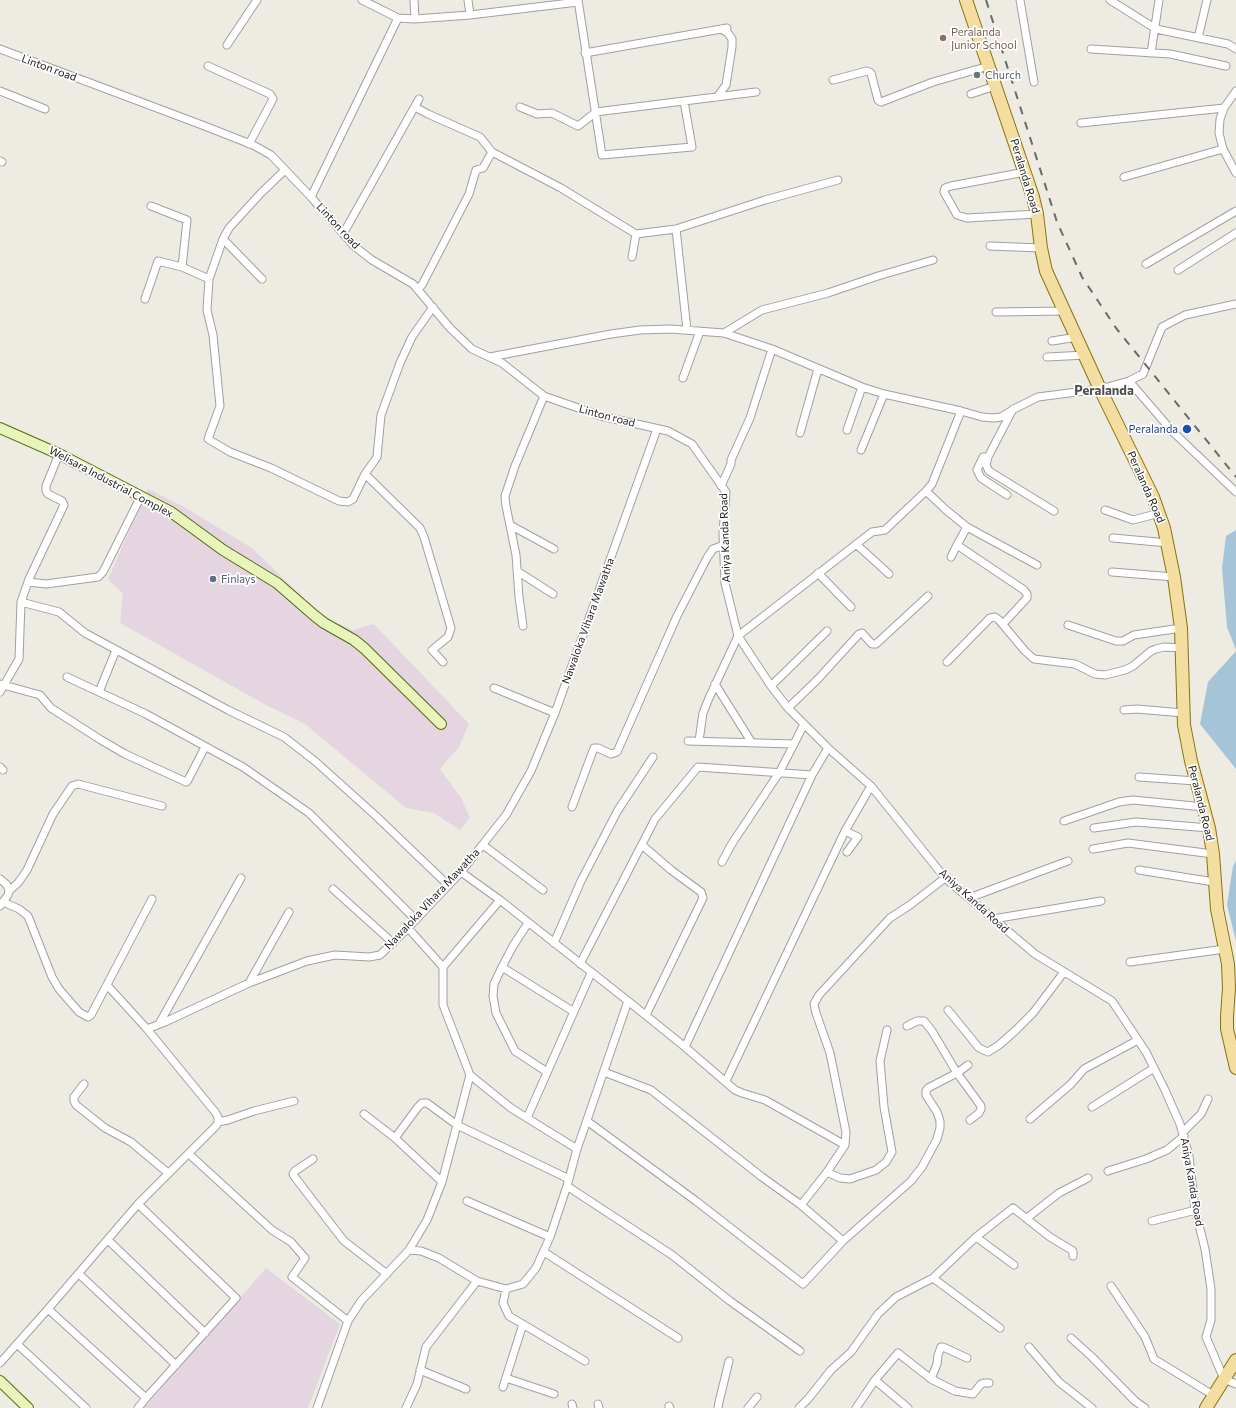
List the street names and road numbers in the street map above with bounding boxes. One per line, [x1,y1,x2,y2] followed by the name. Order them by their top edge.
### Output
[20,52,78,84] street label: Linton road
[1007,137,1043,215] street label: Peralanda Road
[313,200,363,252] street label: Linton road
[577,402,637,430] street label: Linton road
[47,444,175,520] street label: Welisara Industrial Complex
[1124,449,1168,525] street label: Peralanda Road
[717,493,733,583] street label: Aniya Kanda Road
[559,556,617,686] street label: Nawaloka Vihara Mawatha
[1185,764,1217,842] street label: Peralanda Road
[382,846,482,952] street label: Nawaloka Vihara Mawatha
[936,866,1012,936] street label: Aniya Kanda Road
[1178,1137,1206,1227] street label: Aniya Kanda Road

